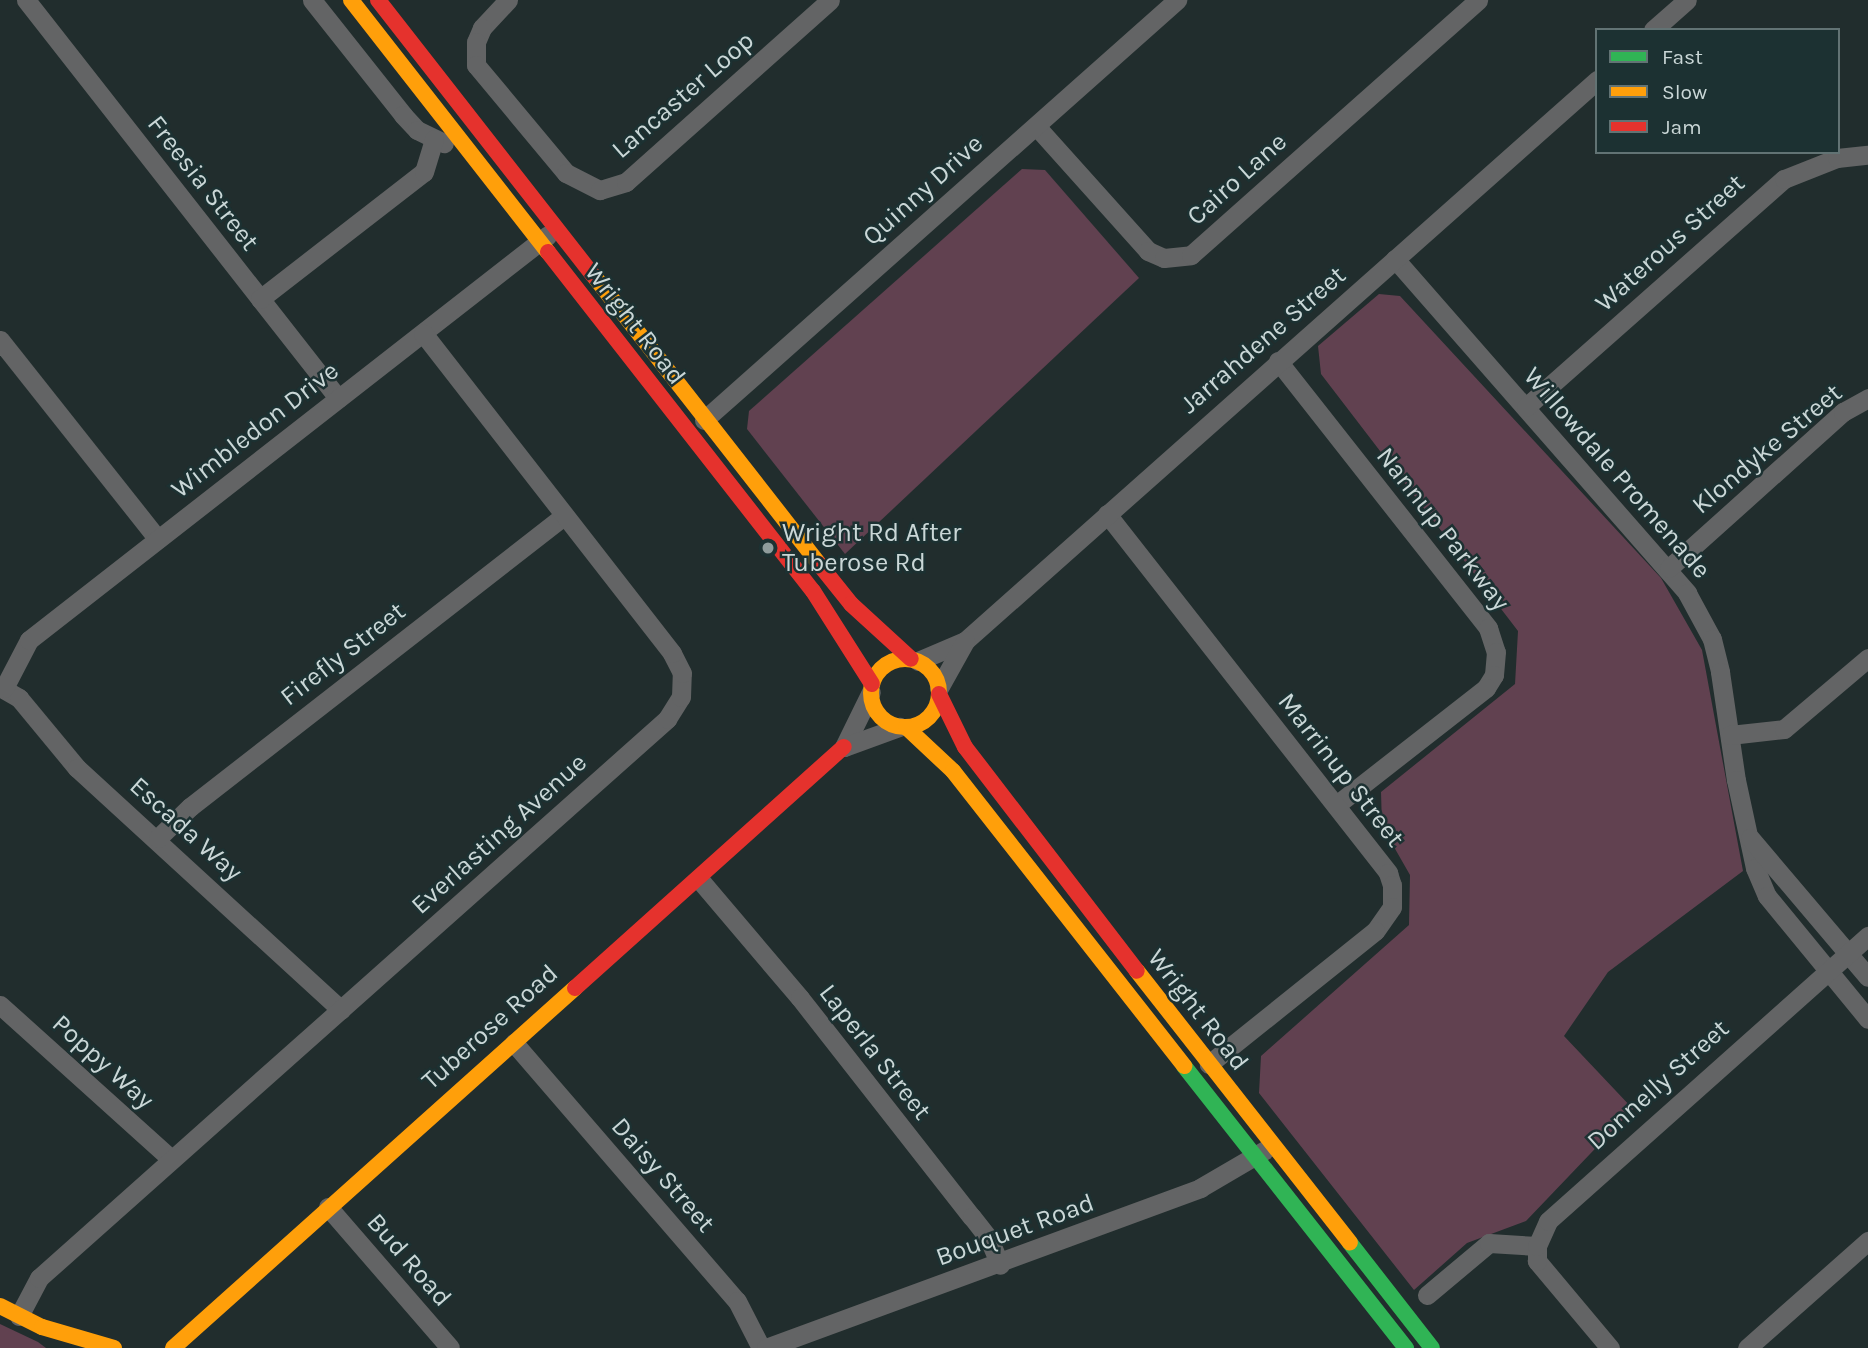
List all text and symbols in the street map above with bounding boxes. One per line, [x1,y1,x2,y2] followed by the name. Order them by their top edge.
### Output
[606,25,760,165] street label: Lancaster Loop
[1595,28,1840,154] legend
[1662,45,1703,69] text: Fast
[1662,80,1707,104] text: Slow
[141,109,265,257] street label: Freesia Street
[1662,115,1702,139] text: Jam
[1181,126,1293,232] street label: Cairo Lane
[857,128,989,252] street label: Quinny Drive
[1589,168,1751,318] street label: Waterous Street
[578,257,692,391] street label: Wright Road
[1174,260,1352,420] street label: Jarrahdene Street
[165,355,345,505] street label: Wimbledon Drive
[1517,361,1717,585] street label: Willowdale Promenade
[1686,377,1848,521] street label: Klondyke Street
[1370,441,1516,617] street label: Nannup Parkway
[782,517,961,578] place label: Wright Rd After Tuberose Rd
[760,540,776,556] marker: Wright Rd After Tuberose Rd
[274,596,412,712] street label: Firefly Street
[1271,687,1411,853] street label: Marrinup Street
[405,747,593,921] street label: Everlasting Avenue
[123,770,249,888] street label: Escada Way
[1141,943,1255,1077] street label: Wright Road
[416,958,564,1096] street label: Tuberose Road
[812,978,938,1126] street label: Laperla Street
[46,1008,160,1116] street label: Poppy Way
[1581,1013,1735,1157] street label: Donnelly Street
[605,1111,721,1239] street label: Daisy Street
[932,1187,1098,1273] street label: Bouquet Road
[360,1207,458,1313] street label: Bud Road

